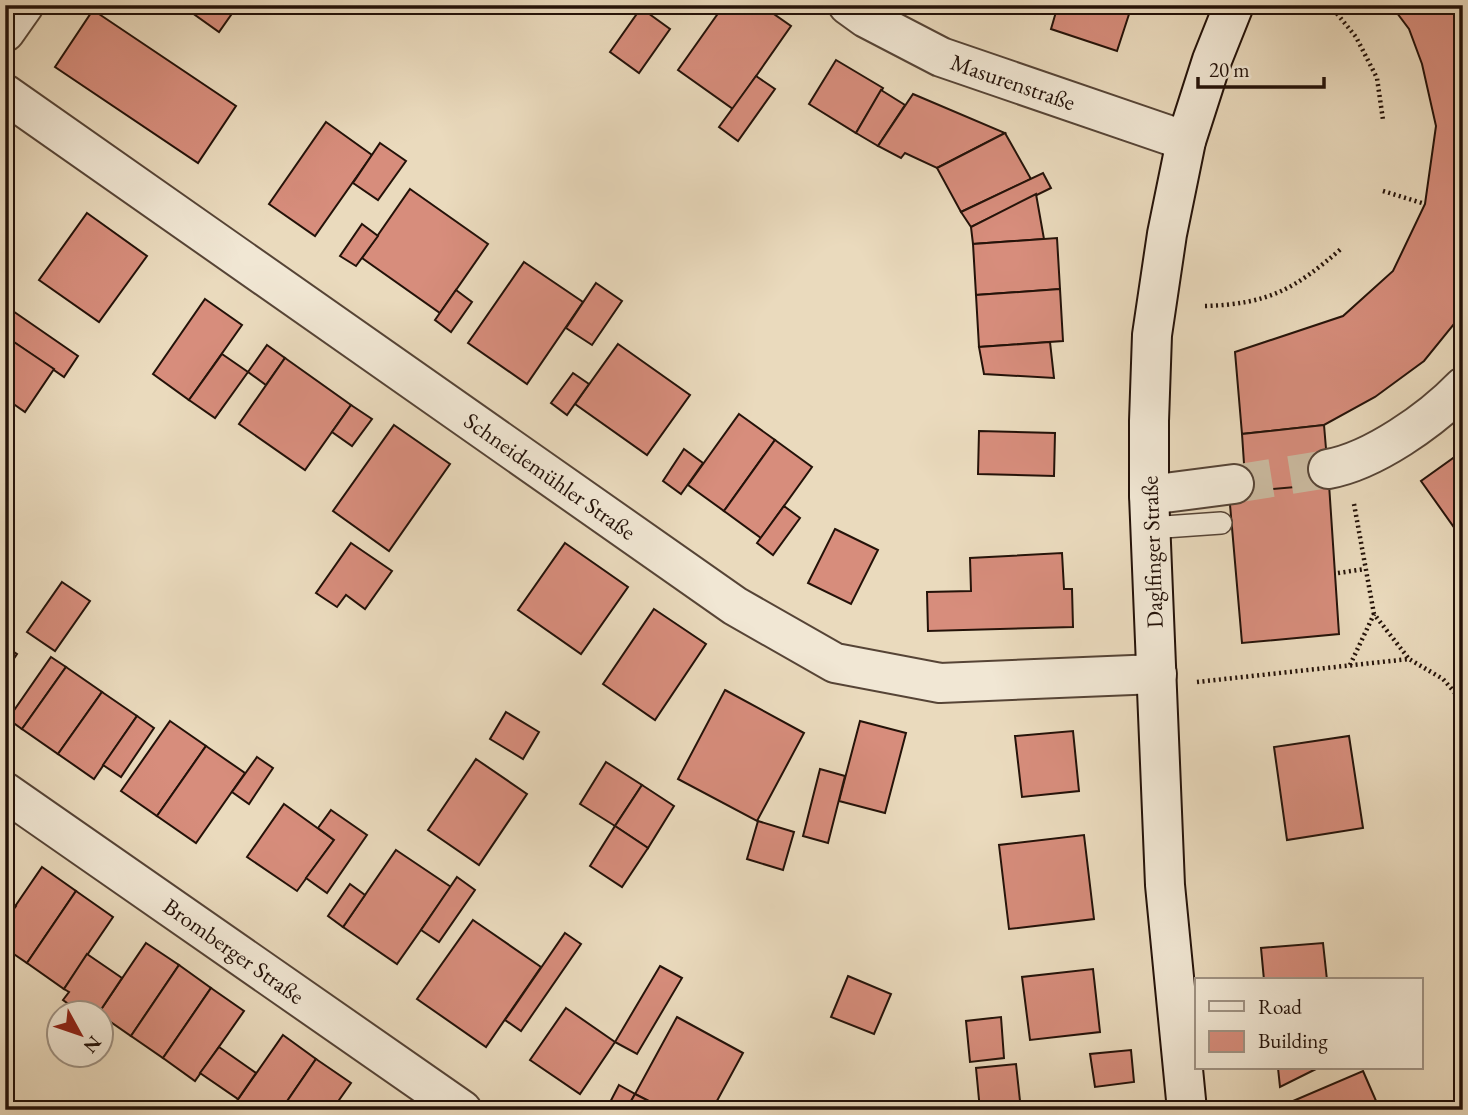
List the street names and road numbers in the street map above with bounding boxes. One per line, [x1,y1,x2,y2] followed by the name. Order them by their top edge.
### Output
[947,47,1079,117] street label: Masurenstraße
[458,405,642,547] street label: Schneidemühler Straße
[1134,475,1170,629] street label: Daglfinger Straße
[158,891,310,1011] street label: Bromberger Straße

